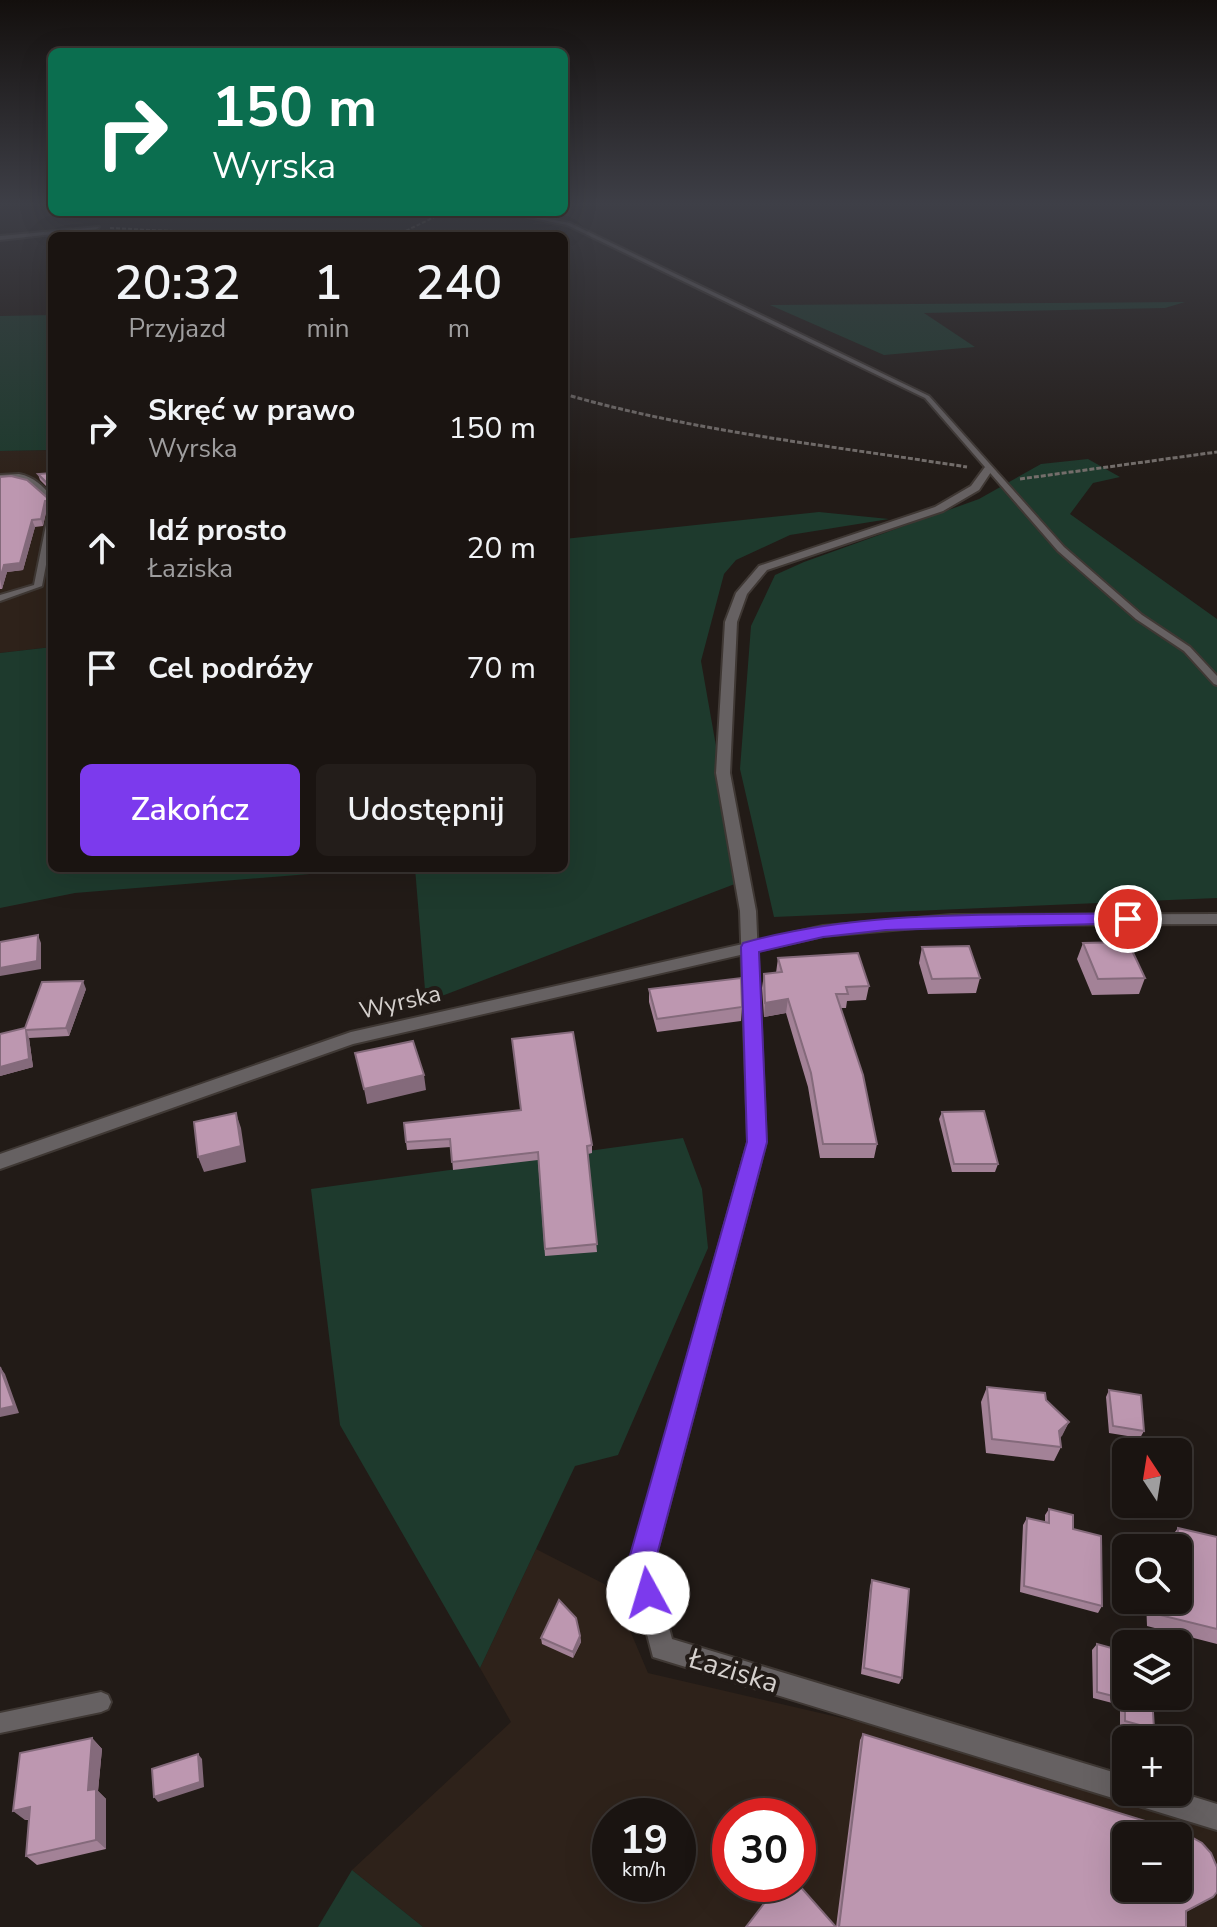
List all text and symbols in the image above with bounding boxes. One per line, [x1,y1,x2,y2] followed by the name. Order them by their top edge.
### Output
[212,69,377,146] text: 150 m
[80,80,184,184] icon: right
[212,142,336,191] text: Wyrska
[114,250,241,316] text: 20:32
[314,250,342,316] text: 1
[416,250,502,316] text: 240
[128,311,226,346] text: Przyjazd
[307,311,350,346] text: min
[448,311,470,346] text: m
[148,390,355,431] text: Skręć w prawo
[80,406,124,450] icon: right
[449,408,536,449] text: 150 m
[148,431,238,466] text: Wyrska
[148,510,287,551] text: Idź prosto
[80,526,124,570] icon: ahead
[467,528,536,569] text: 20 m
[148,551,233,586] text: Łaziska
[80,646,124,690] icon: arrive
[148,648,313,689] text: Cel podróży
[467,648,536,689] text: 70 m
[80,764,300,856] button: Zakończ
[316,764,536,856] button: Udostępnij
[1094,885,1162,953] pin
[1106,897,1150,941] icon: arrive
[356,977,444,1027] street label: Wyrska
[1112,1438,1192,1518] north arrow
[1112,1438,1192,1902] map controls
[1112,1534,1192,1614] button: search
[606,1551,690,1635] position arrow
[1112,1630,1192,1710] button: layers
[683,1639,783,1703] street label: Łaziska
[1112,1726,1192,1806] button: +
[712,1798,816,1902] speed limit sign: 30
[620,1813,668,1867] text: 19
[1112,1822,1192,1902] button: −
[622,1856,666,1883] text: km/h

